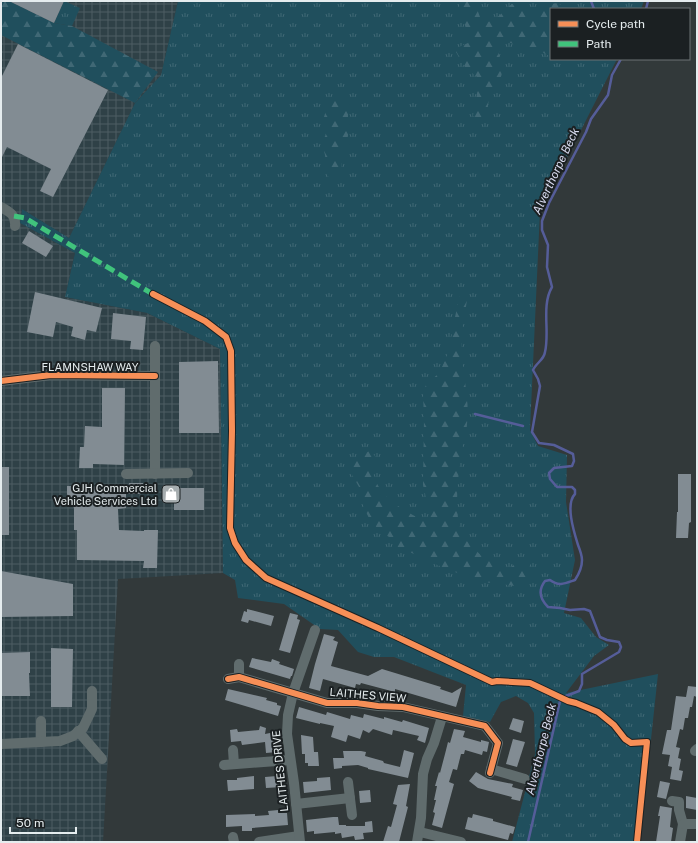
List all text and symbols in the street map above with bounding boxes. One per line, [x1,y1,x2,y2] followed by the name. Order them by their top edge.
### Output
[550,8,690,60] legend
[586,17,645,31] text: Cycle path
[586,37,612,51] text: Path
[530,125,582,216] water label: Alverthorpe Beck
[41,361,139,373] street label: FLAMNSHAW WAY
[54,482,157,507] place label: GJH Commercial Vehicle Services Ltd
[160,483,182,505] shop icon: GJH Commercial Vehicle Services Ltd
[329,686,407,704] street label: LAITHES VIEW
[523,701,559,796] water label: Alverthorpe Beck
[270,730,290,812] street label: LAITHES DRIVE
[10,809,76,835] scale bar
[16,816,44,830] text: 50 m

